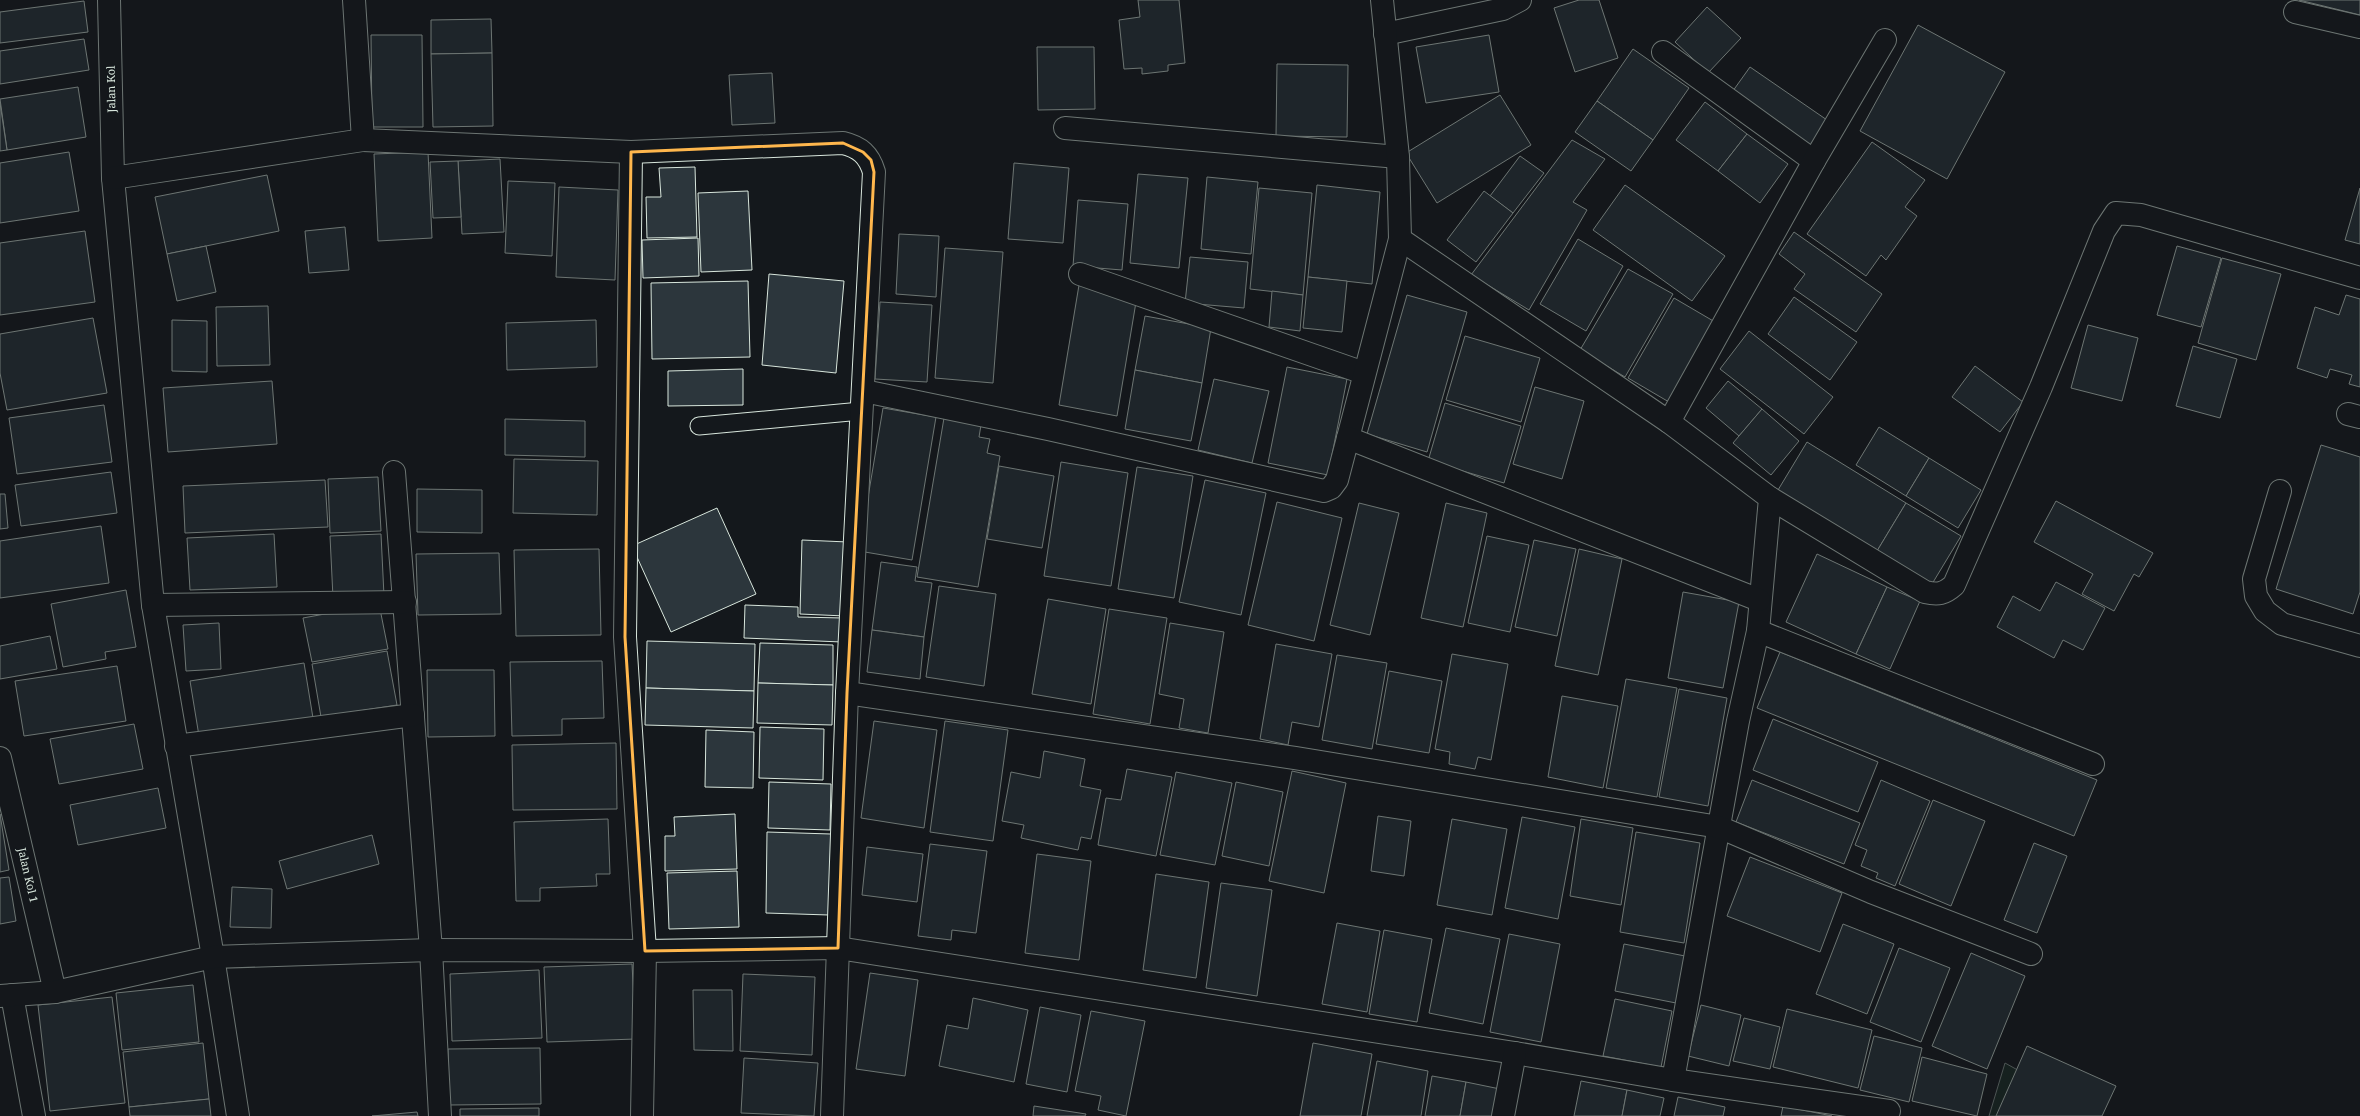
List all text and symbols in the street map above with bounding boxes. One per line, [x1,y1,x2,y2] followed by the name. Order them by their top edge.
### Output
[103,65,118,114] street label: Jalan Kol
[15,845,42,904] street label: Jalan Kol 1

